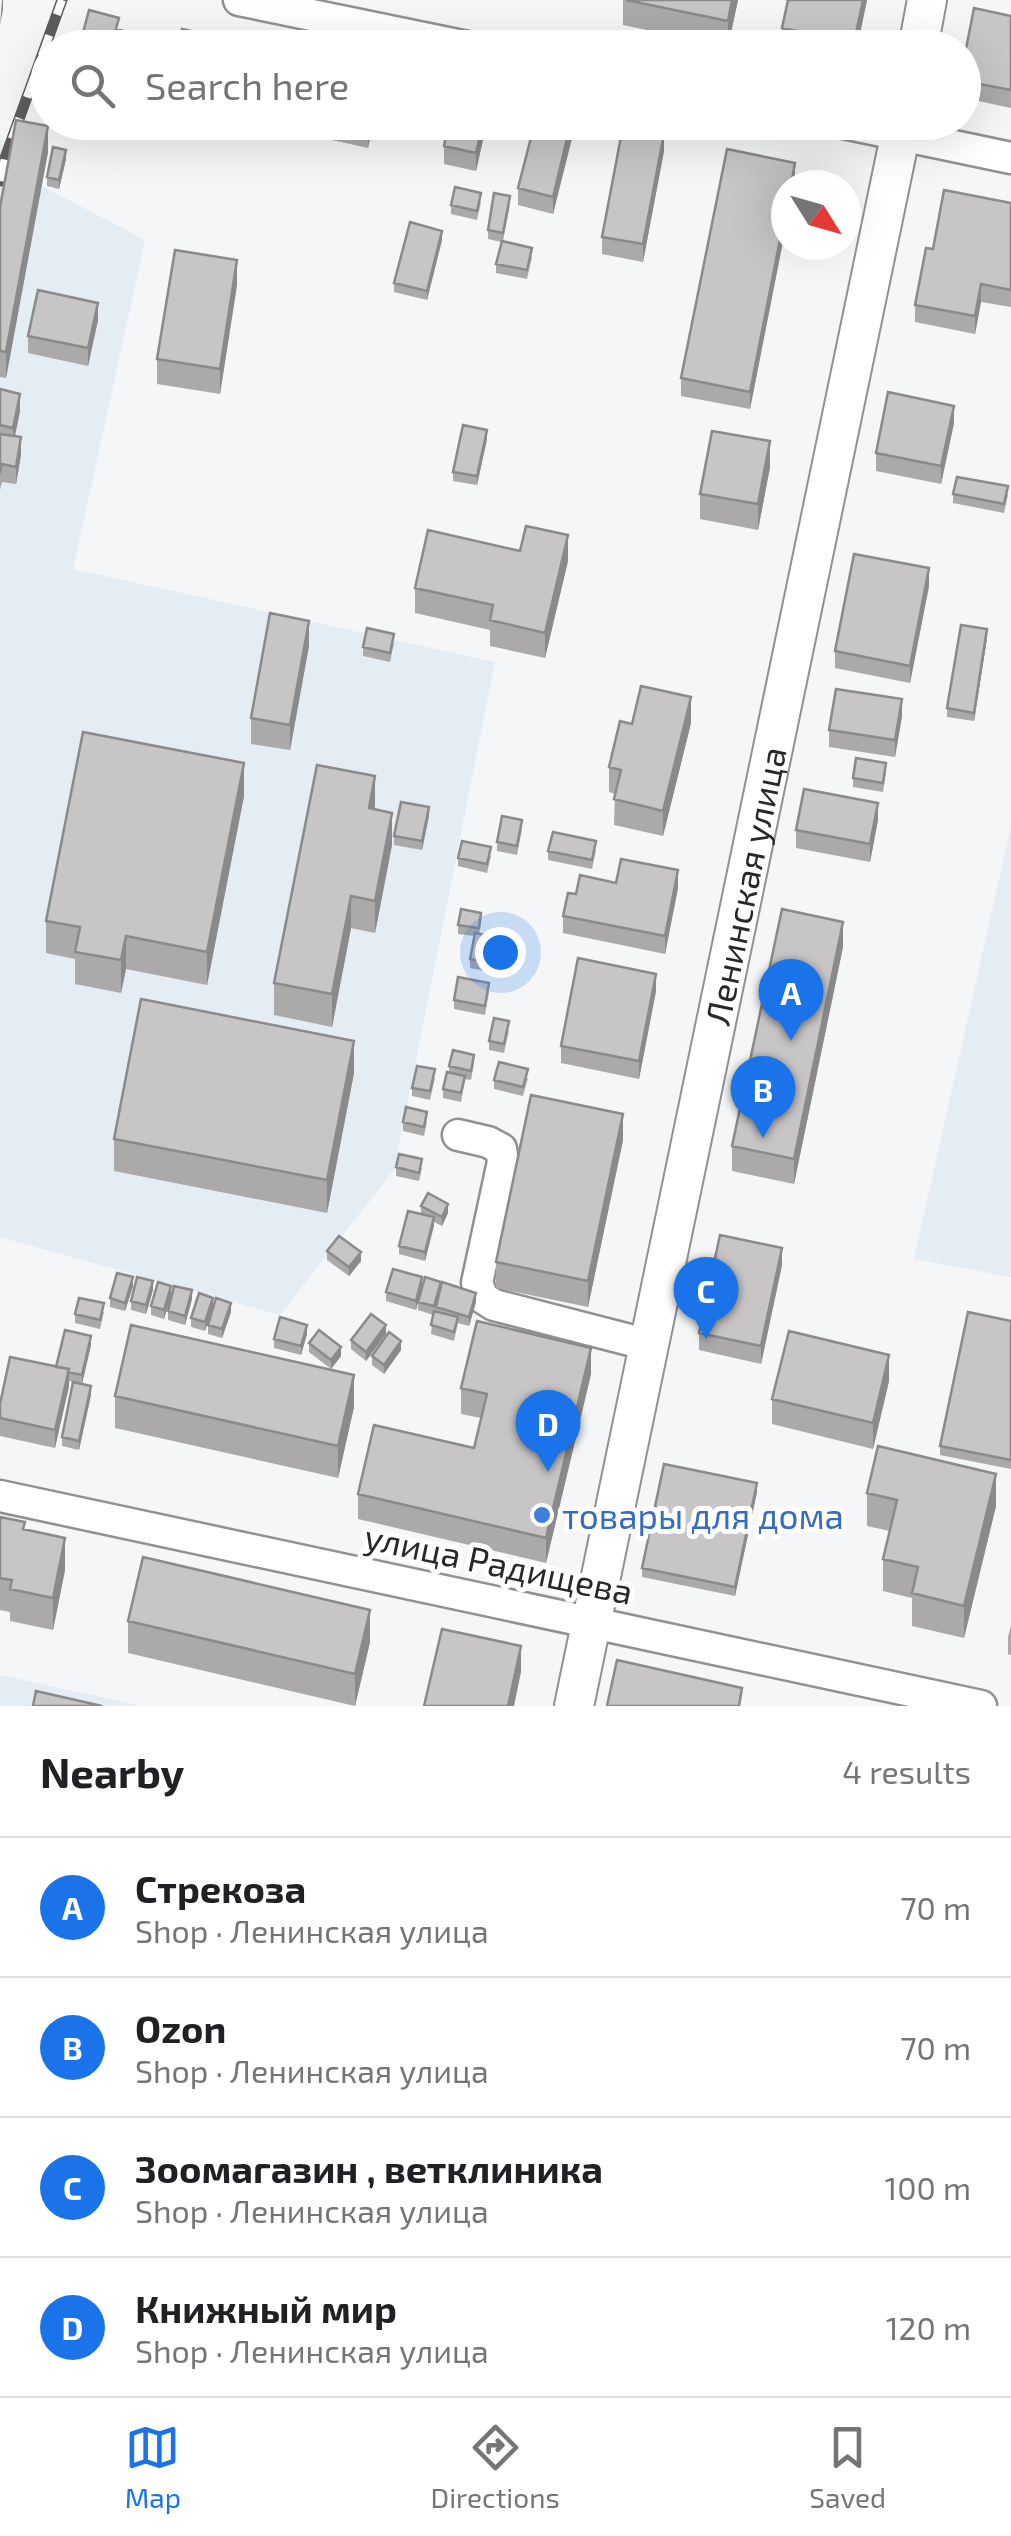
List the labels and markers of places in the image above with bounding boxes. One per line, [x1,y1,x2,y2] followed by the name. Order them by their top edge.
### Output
[758,958,824,1041] pin: A
[730,1056,796,1138] pin: B
[674,1256,738,1339] pin: C
[516,1390,580,1472] pin: D
[562,1494,844,1536] place label: товары для дома
[531,1504,553,1526] marker: товары для дома

